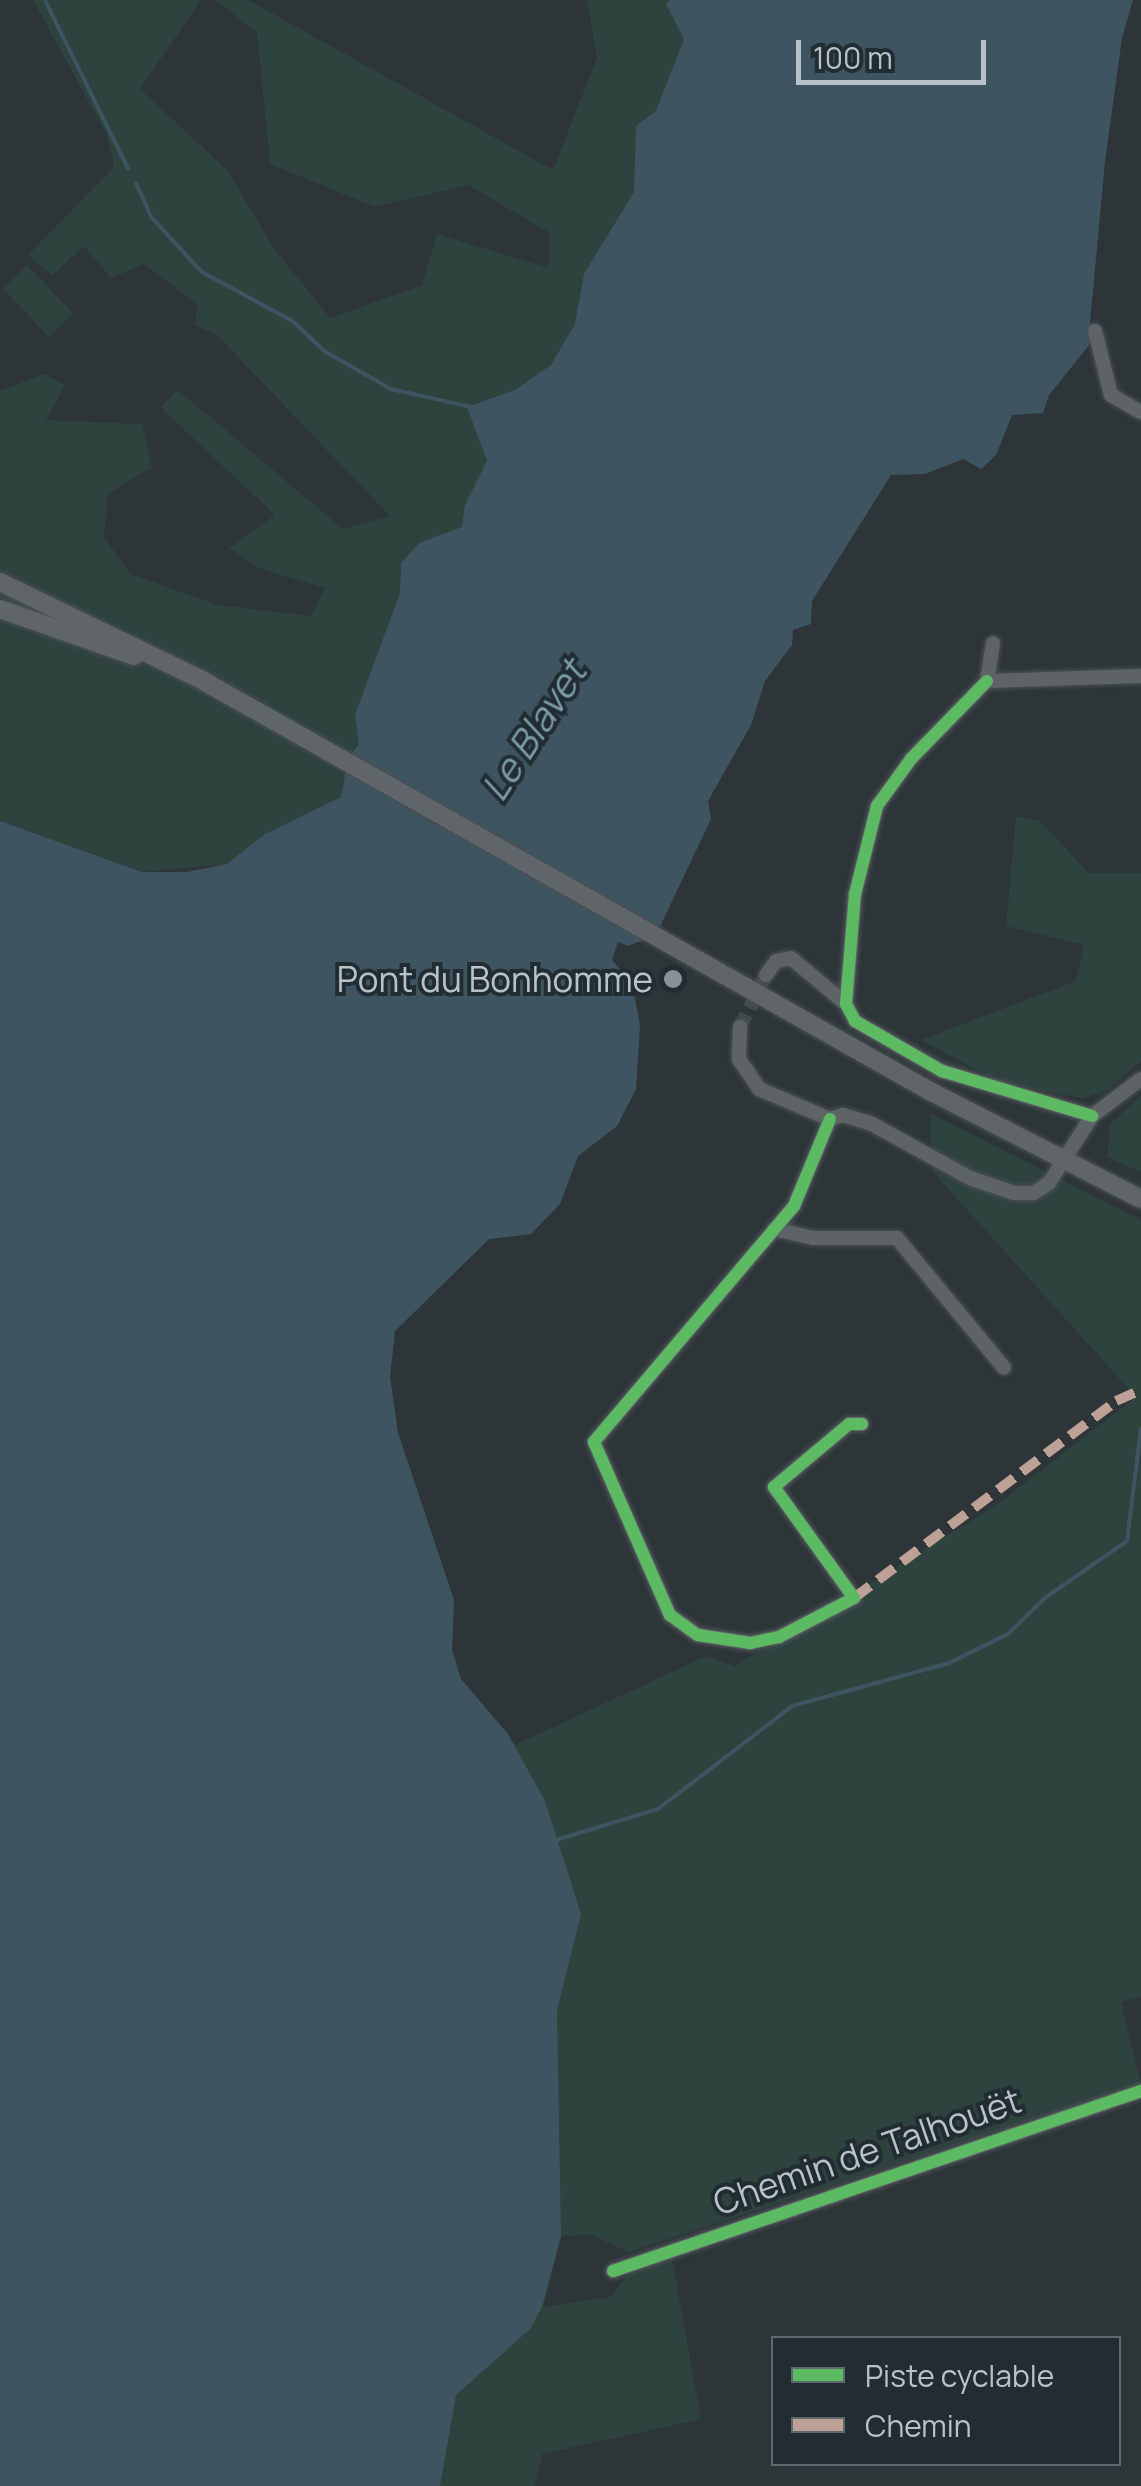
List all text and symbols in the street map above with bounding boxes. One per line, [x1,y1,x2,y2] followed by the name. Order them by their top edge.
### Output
[801,20,991,82] scale bar
[813,37,893,78] text: 100 m
[471,651,595,809] water label: Le Blavet
[337,958,653,1000] place label: Pont du Bonhomme
[662,968,684,990] marker: Pont du Bonhomme
[708,2079,1026,2223] street label: Chemin de Talhouët
[771,2336,1121,2466] legend
[865,2355,1054,2396] text: Piste cyclable
[865,2405,972,2446] text: Chemin

